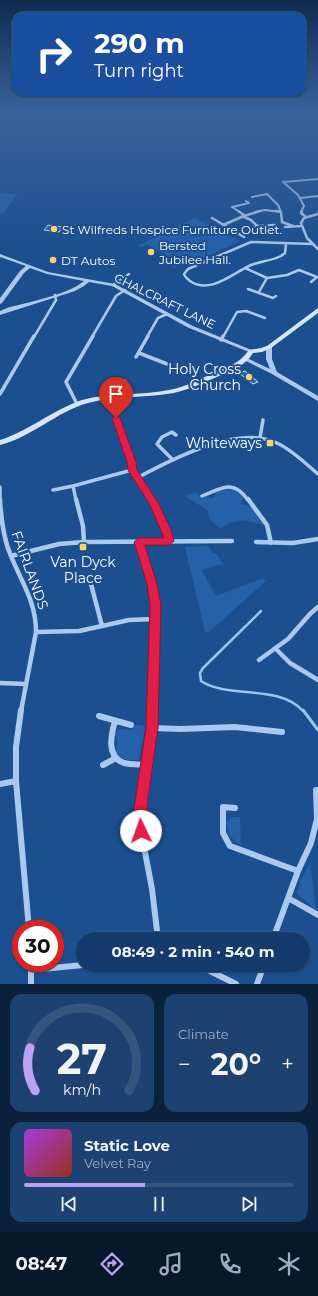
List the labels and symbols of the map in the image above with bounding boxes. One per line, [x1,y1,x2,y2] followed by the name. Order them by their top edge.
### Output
[62,222,282,237] place label: St Wilfreds Hospice Furniture Outlet.
[49,224,59,234] marker: St Wilfreds Hospice Furniture Outlet.
[158,238,231,267] place label: Bersted Jubilee Hall.
[146,247,156,257] marker: Bersted Jubilee Hall.
[61,253,116,268] place label: DT Autos
[48,255,58,265] marker: DT Autos
[112,270,218,332] street label: CHALCRAFT LANE
[168,360,241,394] place label: Holy Cross Church
[244,372,254,382] marker: Holy Cross Church
[99,377,133,418] pin
[185,434,262,452] place label: Whiteways
[265,438,275,448] marker: Whiteways
[7,528,53,612] street label: FAIRLANDS
[78,542,88,552] marker: Van Dyck Place
[50,553,116,587] place label: Van Dyck Place
[120,810,162,852] position arrow
[12,920,64,972] speed limit sign: 30

